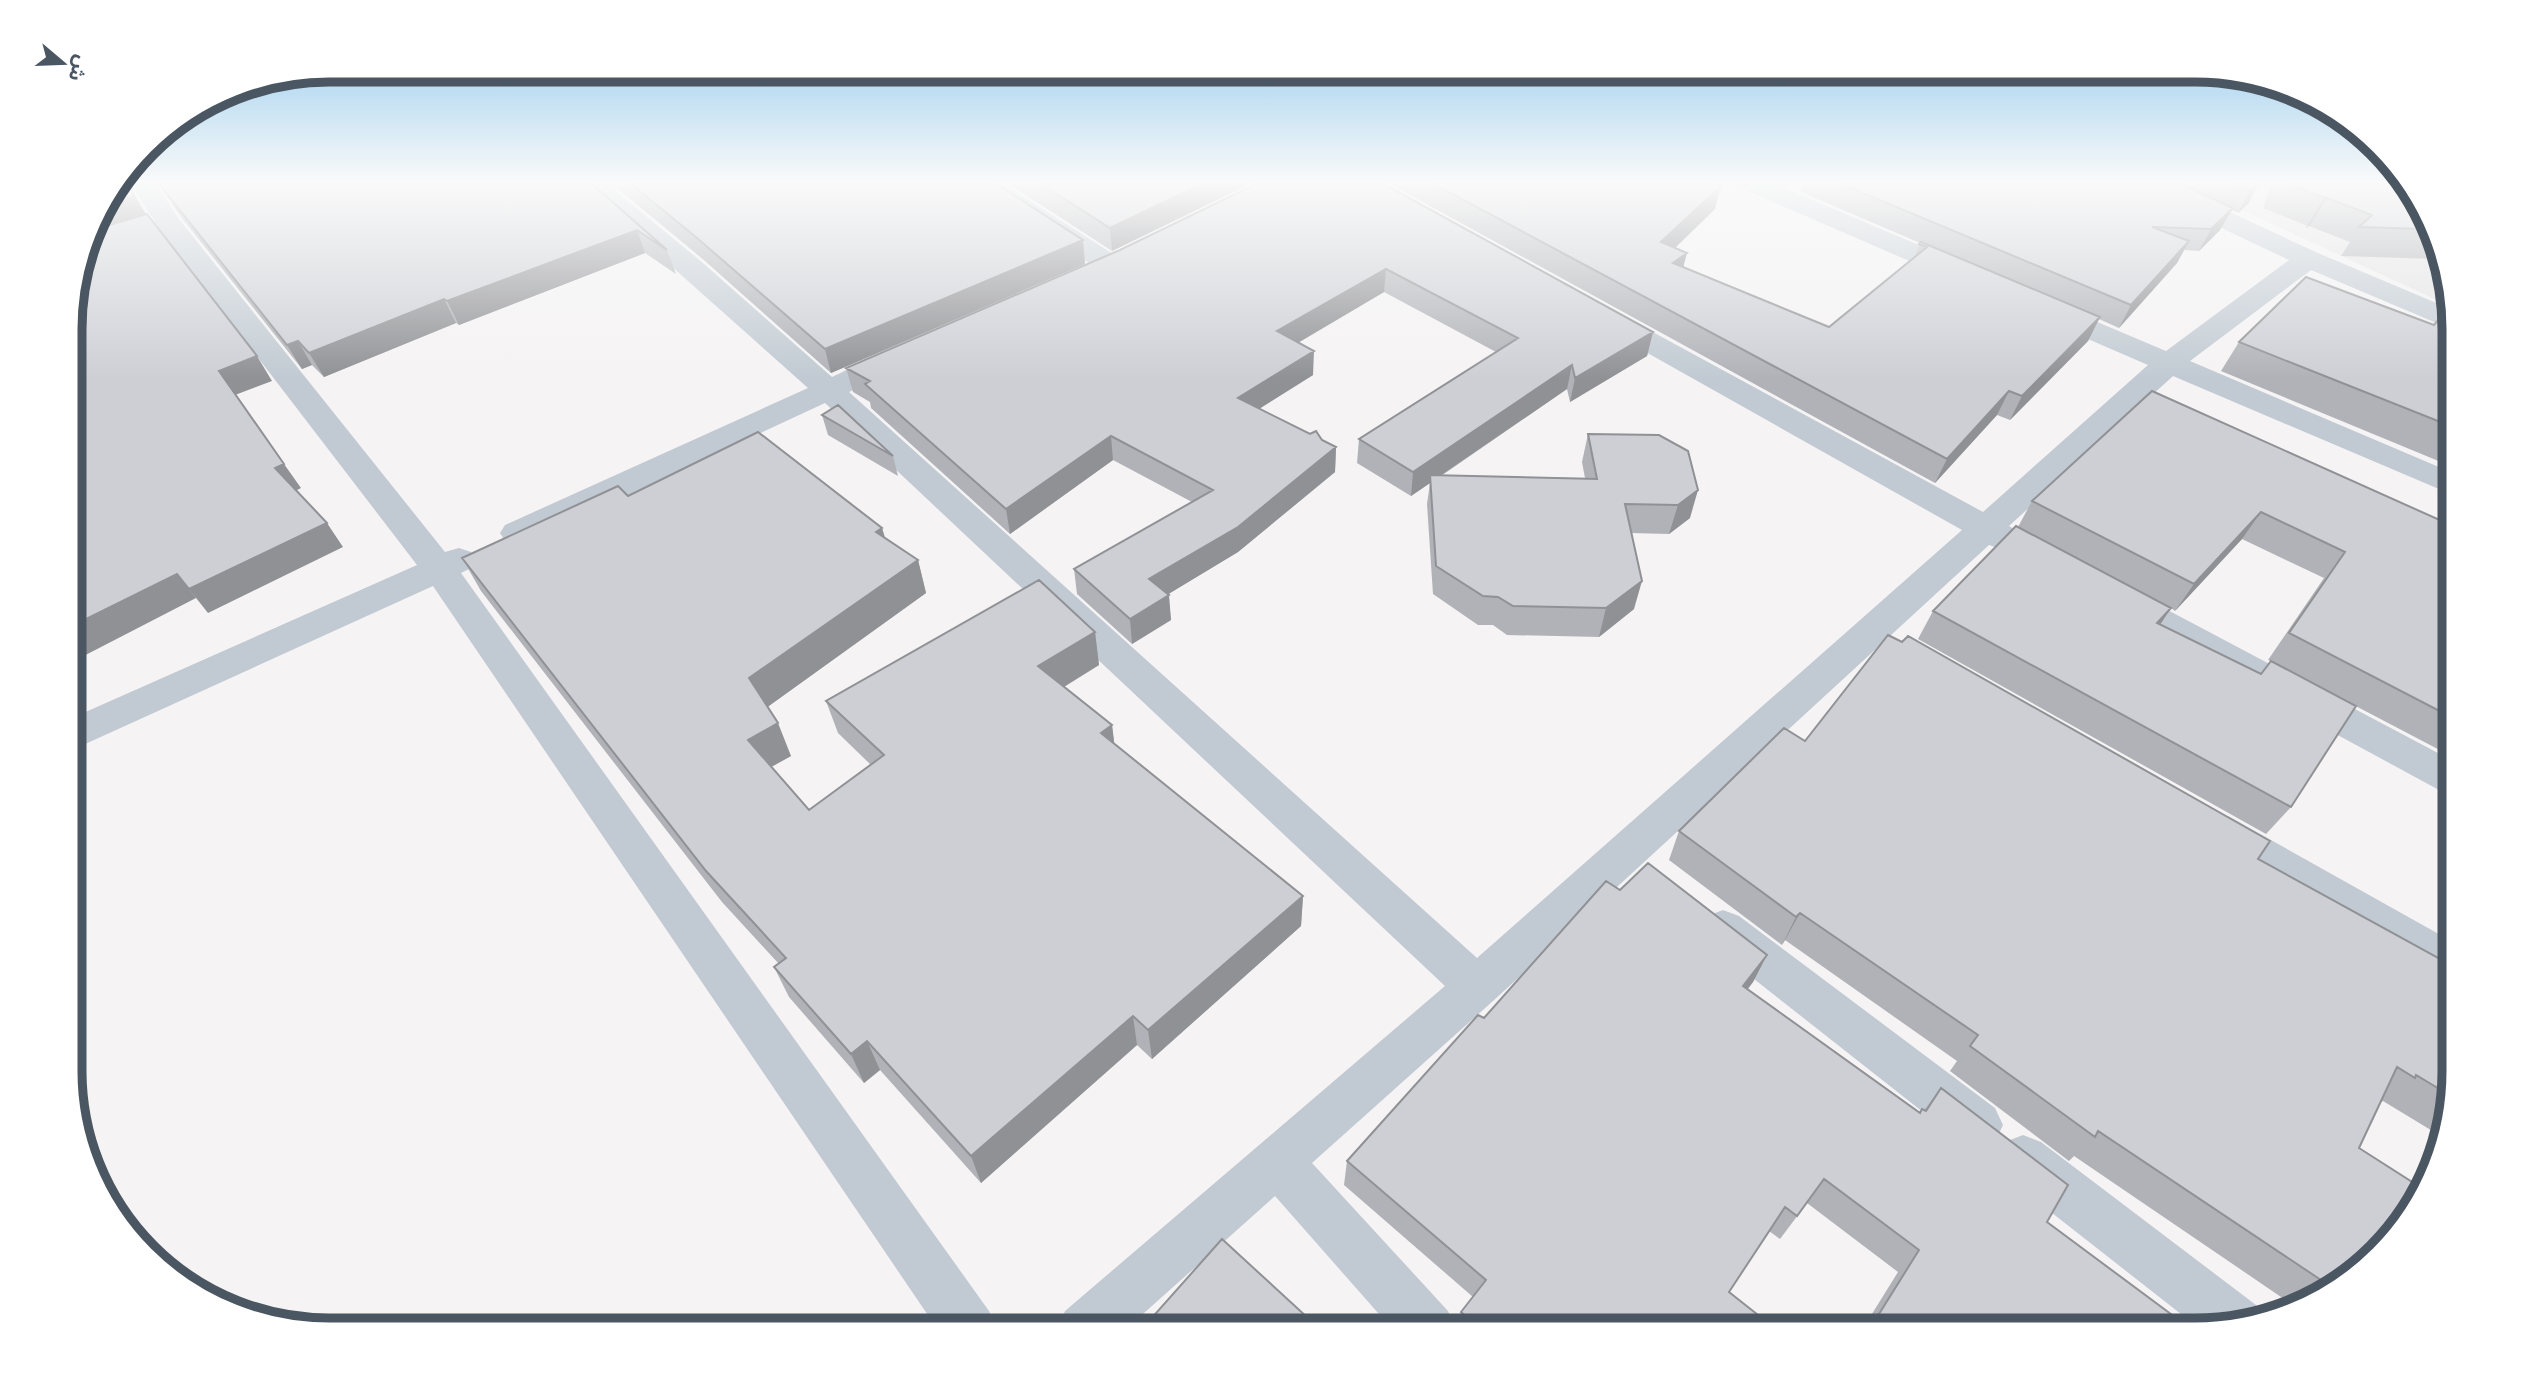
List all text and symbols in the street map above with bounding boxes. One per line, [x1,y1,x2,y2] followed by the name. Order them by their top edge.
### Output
[28,28,98,98] north arrow
[63,52,94,84] text: ش

